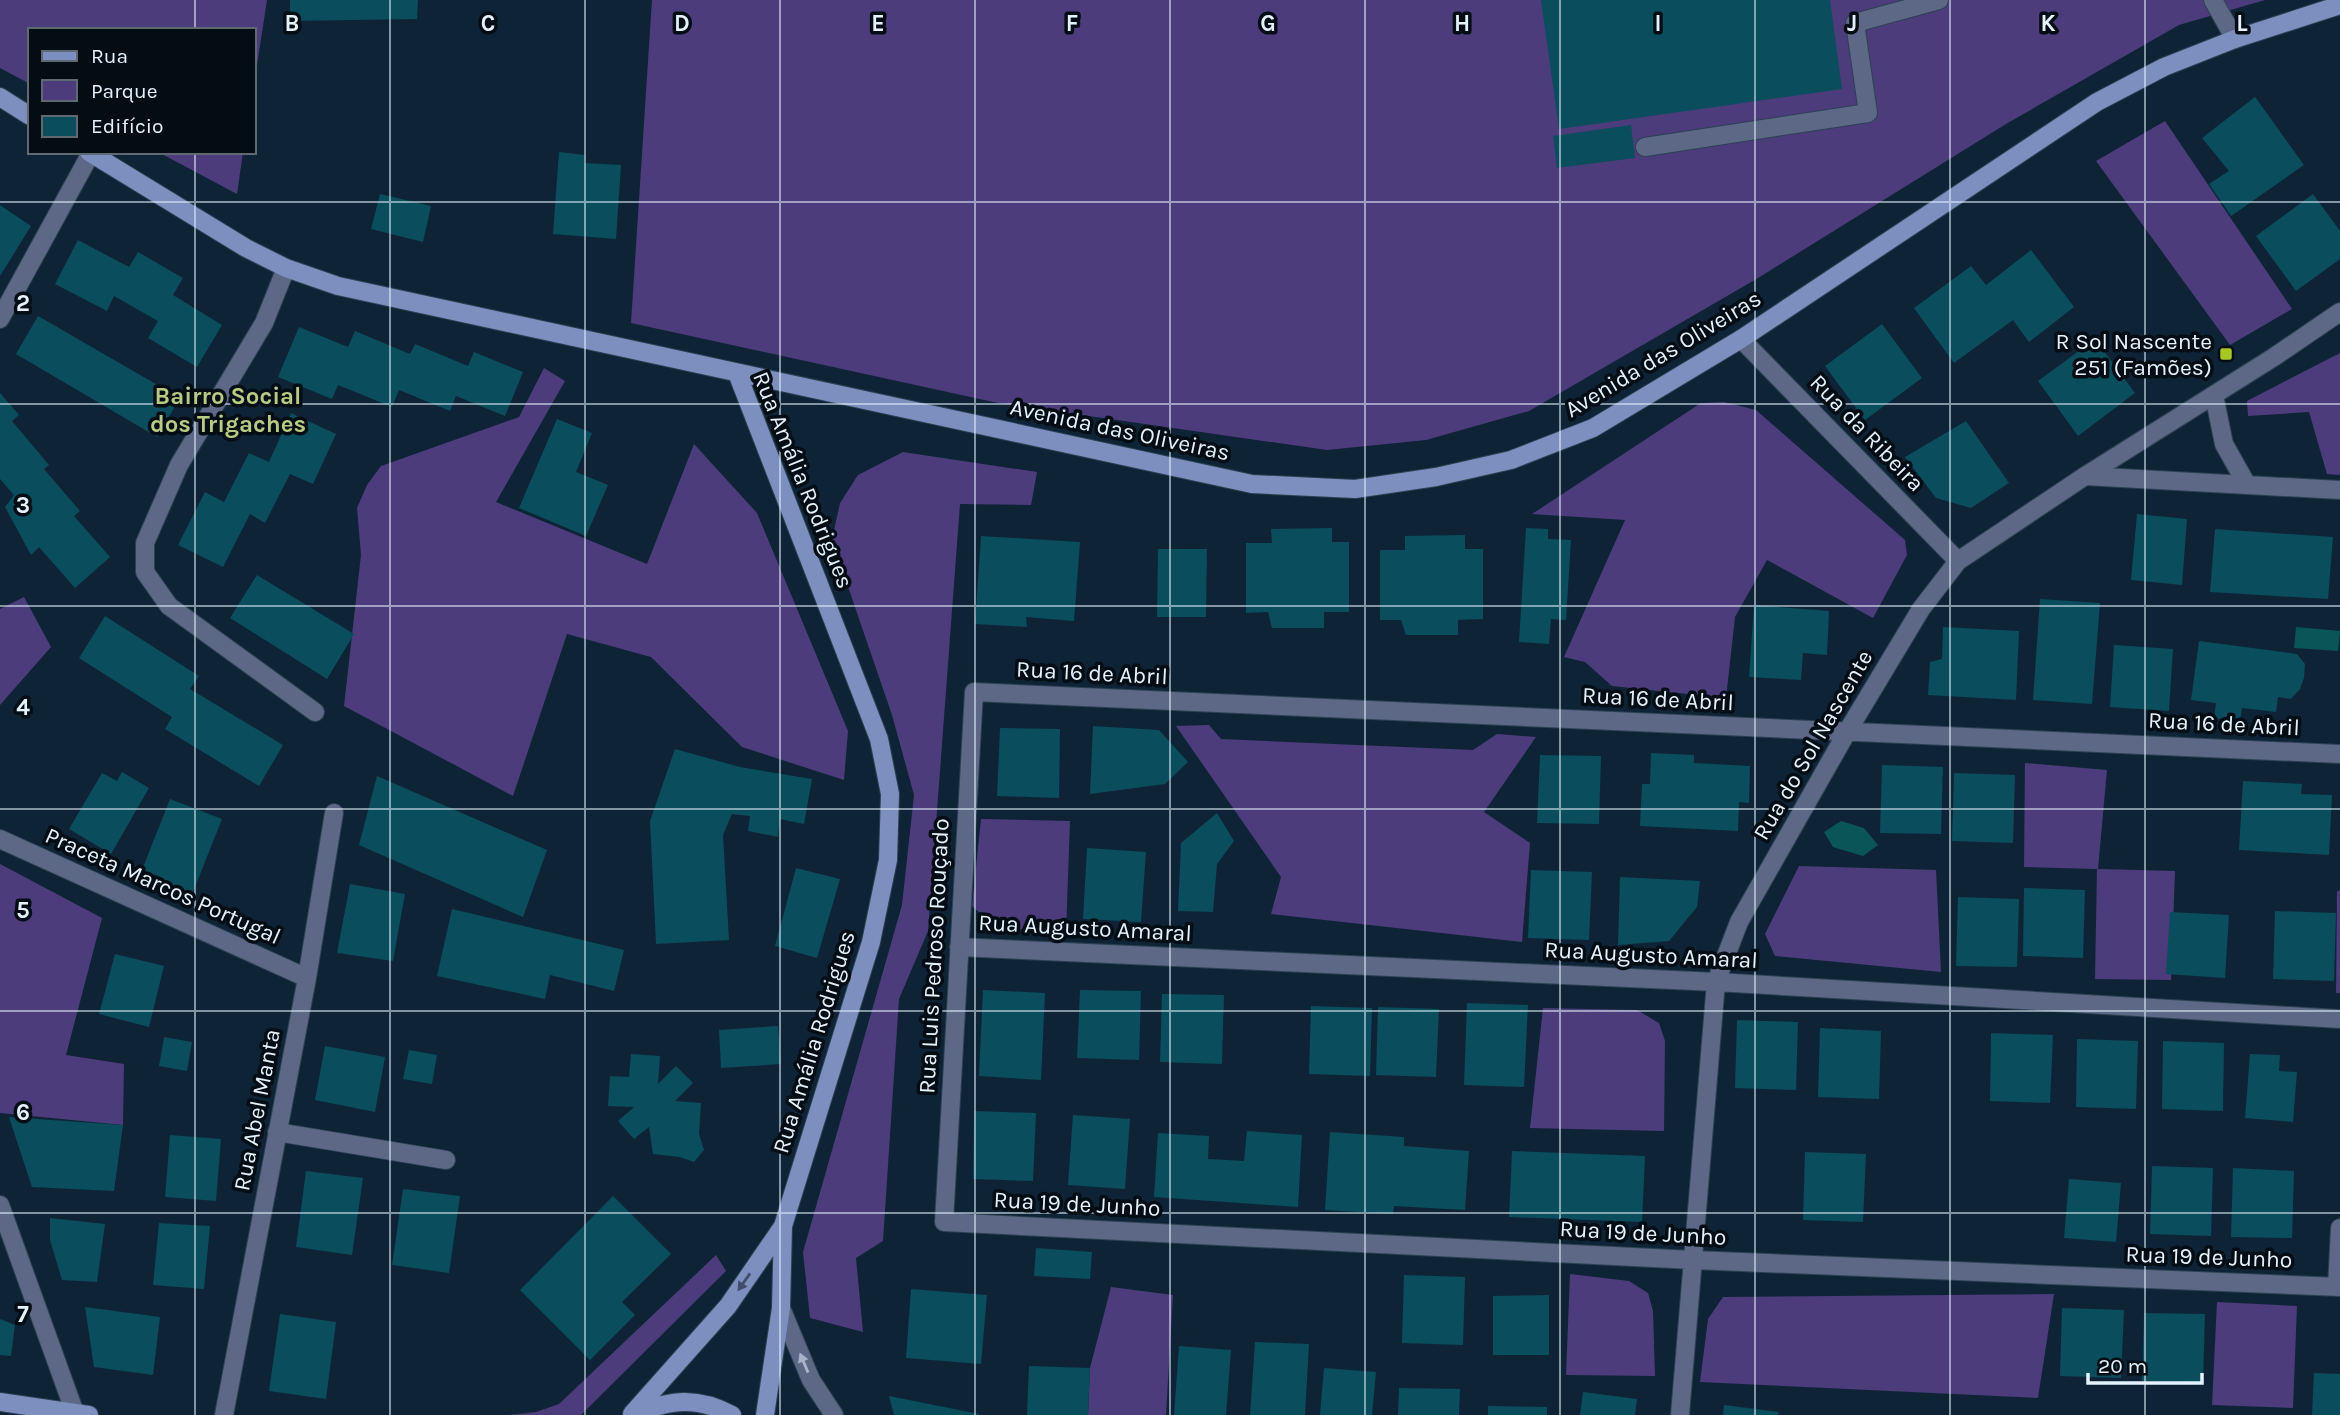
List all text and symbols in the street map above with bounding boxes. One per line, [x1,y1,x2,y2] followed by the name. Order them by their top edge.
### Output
[285,10,299,37] text: B
[481,10,495,37] text: C
[674,10,690,37] text: D
[871,10,885,37] text: E
[1066,10,1078,37] text: F
[1260,10,1276,37] text: G
[1454,10,1470,37] text: H
[1654,10,1662,37] text: I
[1847,10,1857,37] text: J
[2040,10,2056,37] text: K
[2236,10,2248,37] text: L
[28,28,256,154] legend
[91,44,128,68] text: Rua
[91,79,158,103] text: Parque
[91,114,164,138] text: Edifício
[1560,285,1766,423] street label: Avenida das Oliveiras
[16,290,30,317] text: 2
[2056,328,2212,381] place label: R Sol Nascente 251 (Famões)
[2218,346,2234,362] marker: R Sol Nascente 251 (Famões)
[747,368,859,592] street label: Rua Amália Rodrigues
[1804,369,1930,497] street label: Rua da Ribeira
[150,382,306,438] district label: Bairro Social dos Trigaches
[1008,394,1232,466] street label: Avenida das Oliveiras
[16,492,30,519] text: 3
[1748,645,1878,845] street label: Rua do Sol Nascente
[1016,656,1168,690] street label: Rua 16 de Abril
[1582,682,1734,716] street label: Rua 16 de Abril
[16,694,30,721] text: 4
[2148,707,2300,741] street label: Rua 16 de Abril
[913,818,955,1094] street label: Rua Luis Pedroso Rouçado
[41,822,285,950] street label: Praceta Marcos Portugal
[16,897,30,924] text: 5
[978,909,1192,947] street label: Rua Augusto Amaral
[767,927,861,1157] street label: Rua Amália Rodrigues
[1544,936,1758,974] street label: Rua Augusto Amaral
[228,1027,286,1193] street label: Rua Abel Manta
[16,1099,30,1126] text: 6
[993,1186,1161,1222] street label: Rua 19 de Junho
[1559,1215,1727,1251] street label: Rua 19 de Junho
[2125,1241,2293,1273] street label: Rua 19 de Junho
[737,1273,751,1291] one-way arrow
[17,1301,29,1328] text: 7
[2088,1342,2202,1386] scale bar
[798,1353,809,1374] one-way arrow
[2098,1354,2147,1378] text: 20 m

